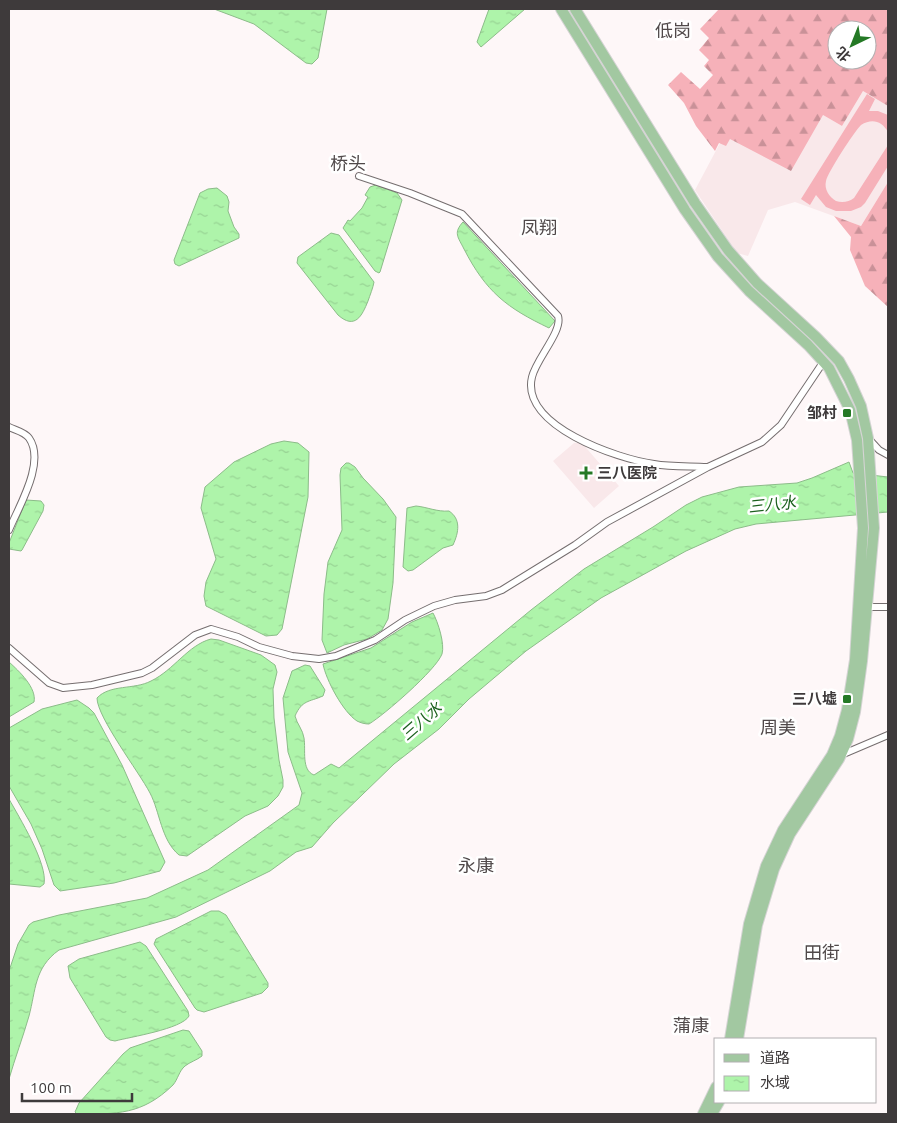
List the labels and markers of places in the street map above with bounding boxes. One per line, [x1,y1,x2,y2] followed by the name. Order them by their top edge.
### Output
[807,404,837,421] place label: 邹村
[841,407,853,419] marker: 邹村
[597,464,657,481] place label: 三八医院
[579,466,593,480] marker: 三八医院
[792,690,837,707] place label: 三八墟
[841,693,853,705] marker: 三八墟

